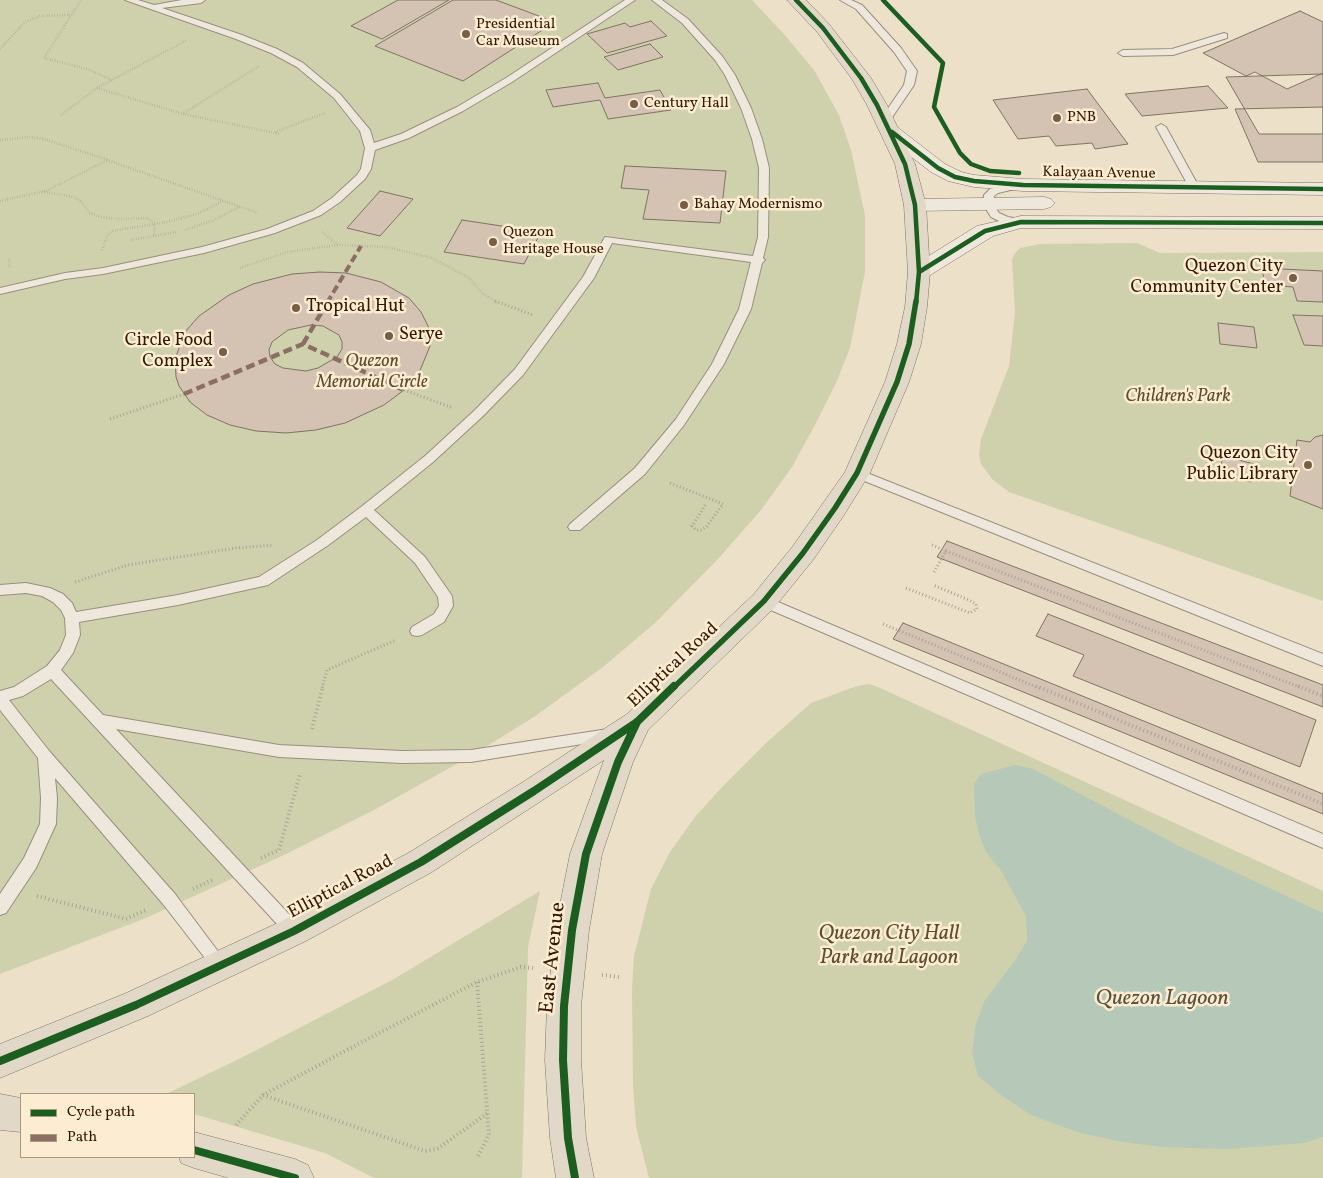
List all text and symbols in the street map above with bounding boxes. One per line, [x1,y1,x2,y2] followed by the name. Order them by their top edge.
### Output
[476,16,560,51] place label: Presidential Car Museum
[460,28,472,40] marker: Presidential Car Museum
[644,95,729,113] place label: Century Hall
[628,98,640,110] marker: Century Hall
[1067,109,1096,127] place label: PNB
[1051,112,1063,124] marker: PNB
[1042,164,1156,184] street label: Kalayaan Avenue
[694,196,823,214] place label: Bahay Modernismo
[678,199,690,211] marker: Bahay Modernismo
[503,224,604,259] place label: Quezon Heritage House
[487,236,499,248] marker: Quezon Heritage House
[1131,257,1283,300] place label: Quezon City Community Center
[1287,272,1299,284] marker: Quezon City Community Center
[306,297,405,319] place label: Tropical Hut
[290,302,302,314] marker: Tropical Hut
[399,325,443,347] place label: Serye
[383,330,395,342] marker: Serye
[125,331,213,374] place label: Circle Food Complex
[217,346,229,358] marker: Circle Food Complex
[316,352,428,394] park label: Quezon Memorial Circle
[1125,387,1231,409] park label: Children's Park
[1186,444,1298,486] place label: Quezon City Public Library
[1302,459,1314,471] marker: Quezon City Public Library
[624,619,724,713] street label: Elliptical Road
[285,851,397,925] street label: Elliptical Road
[536,901,572,1015] street label: East Avenue
[819,922,959,972] park label: Quezon City Hall Park and Lagoon
[1095,987,1229,1013] water label: Quezon Lagoon
[20,1093,195,1158] legend
[67,1102,135,1123] text: Cycle path
[67,1127,97,1148] text: Path

